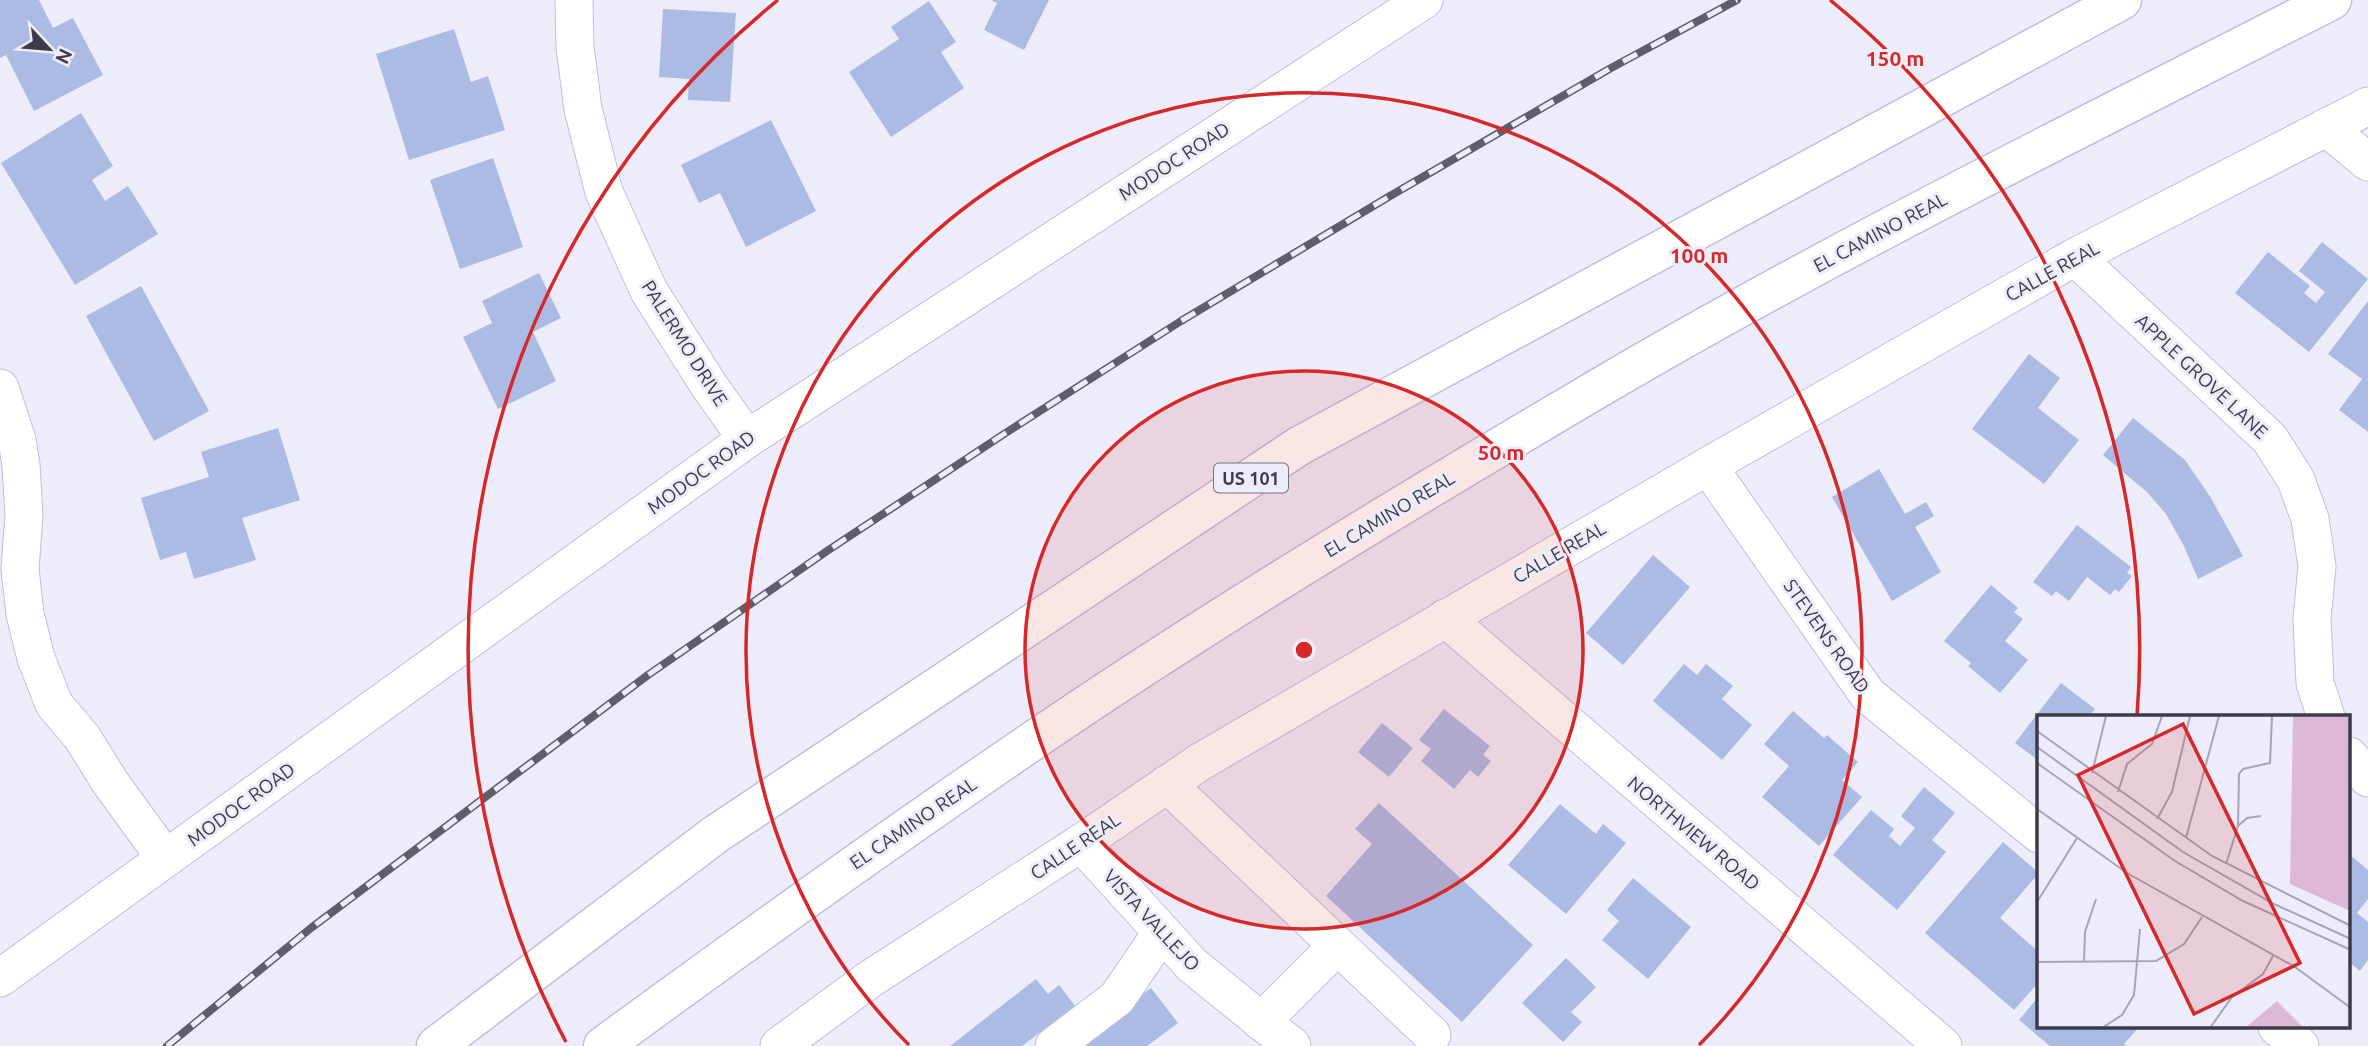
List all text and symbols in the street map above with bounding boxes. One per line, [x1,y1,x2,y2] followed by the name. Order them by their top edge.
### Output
[14,14,84,84] north arrow
[51,45,77,68] text: N
[1866,46,1924,70] text: 150 m
[1115,117,1233,205] street label: MODOC ROAD
[1810,187,1951,276] street label: EL CAMINO REAL
[2001,236,2103,306] street label: CALLE REAL
[1670,243,1728,267] text: 100 m
[638,276,732,410] street label: PALERMO DRIVE
[2131,309,2273,443] street label: APPLE GROVE LANE
[643,426,759,518] street label: MODOC ROAD
[1478,440,1524,464] text: 50 m
[1214,464,1288,492] road number: US 101
[1320,466,1458,562] street label: EL CAMINO REAL
[1509,516,1610,587] street label: CALLE REAL
[1780,575,1874,697] street label: STEVENS ROAD
[1292,638,1316,662] centre of rings
[2037,715,2350,1028] inset map
[183,758,299,850] street label: MODOC ROAD
[1624,771,1764,895] street label: NORTHVIEW ROAD
[846,772,981,873] street label: EL CAMINO REAL
[1026,808,1124,884] street label: CALLE REAL
[1099,865,1205,975] street label: VISTA VALLEJO

